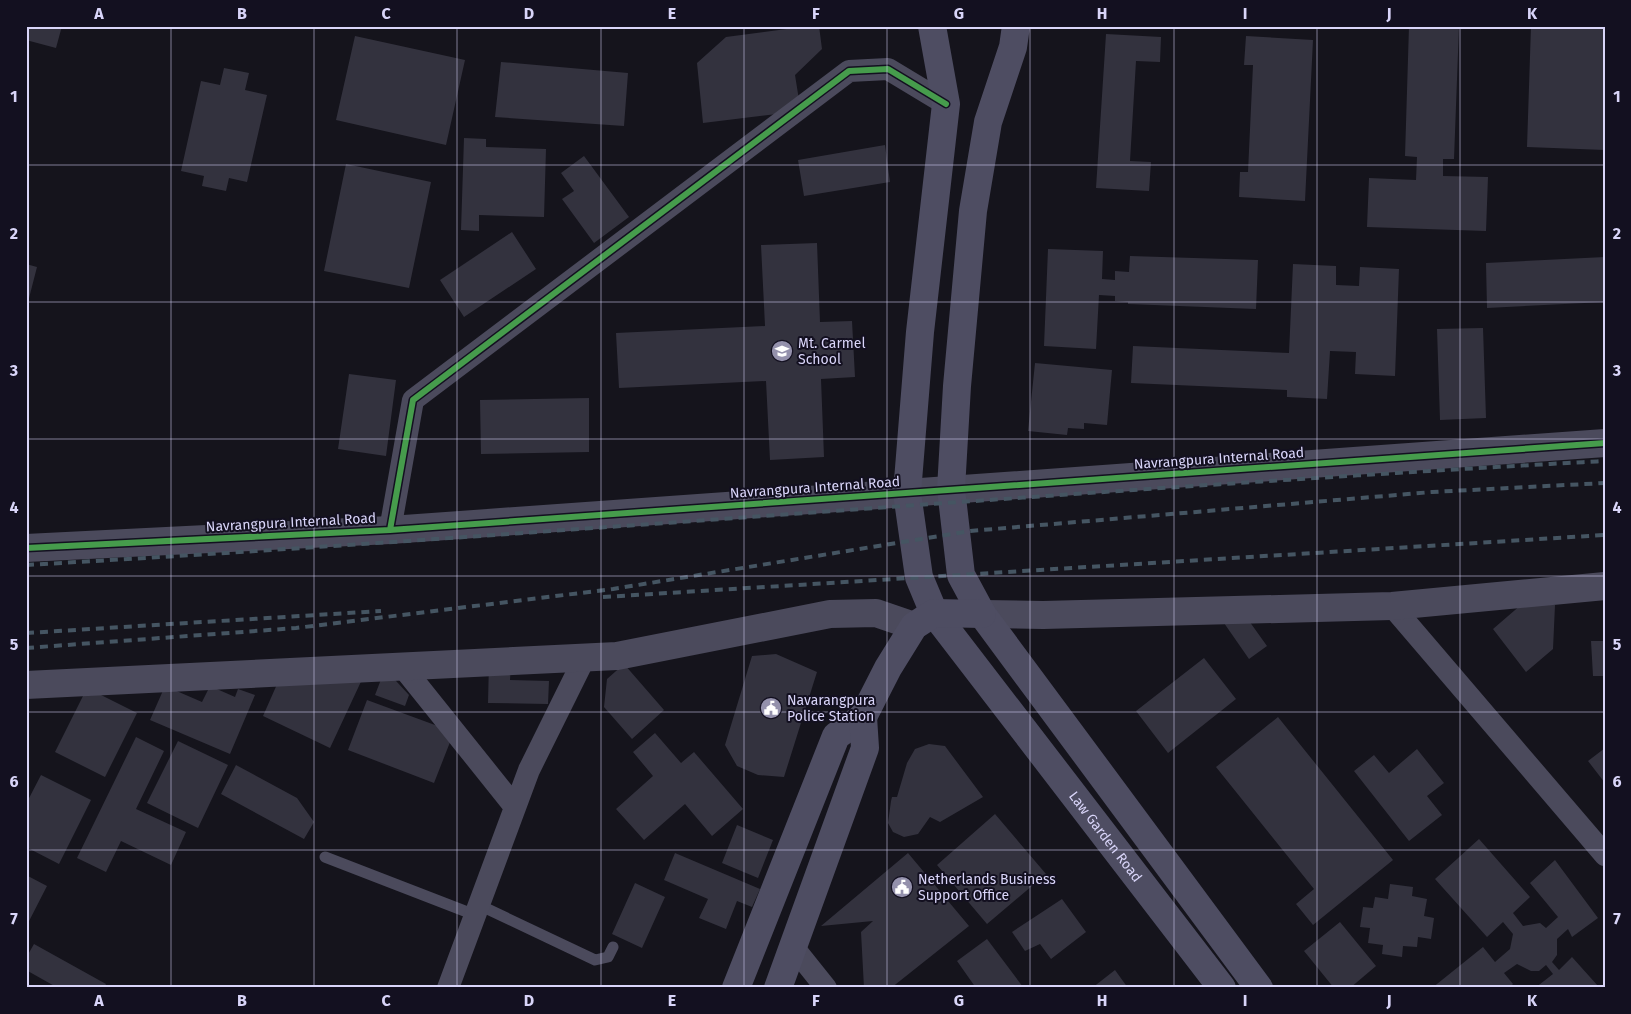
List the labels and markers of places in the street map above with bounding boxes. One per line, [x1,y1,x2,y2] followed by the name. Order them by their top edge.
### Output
[798,335,866,368] place label: Mt. Carmel School
[770,339,794,363] school or university icon: Mt. Carmel School
[787,692,875,725] place label: Navarangpura Police Station
[759,696,783,720] public building icon: Navarangpura Police Station
[918,871,1056,904] place label: Netherlands Business Support Office
[890,875,914,899] public building icon: Netherlands Business Support Office

